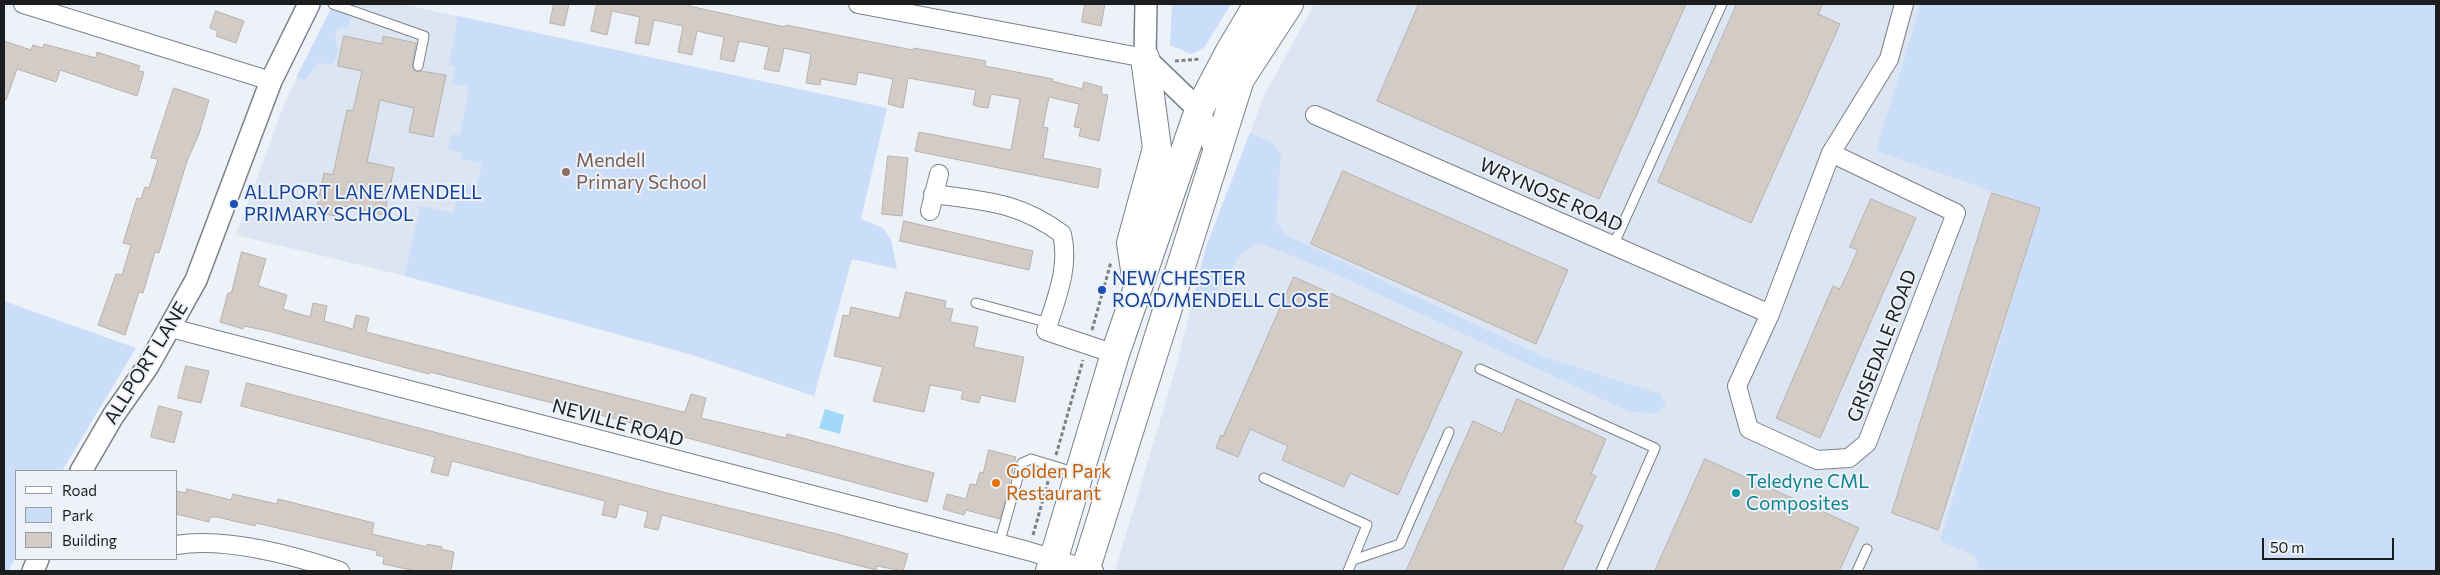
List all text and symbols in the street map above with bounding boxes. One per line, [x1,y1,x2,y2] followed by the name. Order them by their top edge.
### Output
[576,150,707,194] place label: Mendell Primary School
[1476,153,1626,237] street label: WRYNOSE ROAD
[560,166,572,178] marker: Mendell Primary School
[244,182,482,226] place label: ALLPORT LANE/MENDELL PRIMARY SCHOOL
[228,198,240,210] marker: ALLPORT LANE/MENDELL PRIMARY SCHOOL
[1842,267,1922,425] street label: GRISEDALE ROAD
[1112,268,1329,312] place label: NEW CHESTER ROAD/MENDELL CLOSE
[1096,284,1108,296] marker: NEW CHESTER ROAD/MENDELL CLOSE
[99,298,193,428] street label: ALLPORT LANE
[550,395,686,451] street label: NEVILLE ROAD
[1006,461,1111,505] place label: Golden Park Restaurant
[15,470,178,560] legend
[1746,471,1869,515] place label: Teledyne CML Composites
[990,477,1002,489] marker: Golden Park Restaurant
[62,481,97,499] text: Road
[1730,487,1742,499] marker: Teledyne CML Composites
[62,506,93,524] text: Park
[2265,528,2398,560] scale bar
[62,531,117,549] text: Building
[2270,538,2304,556] text: 50 m

